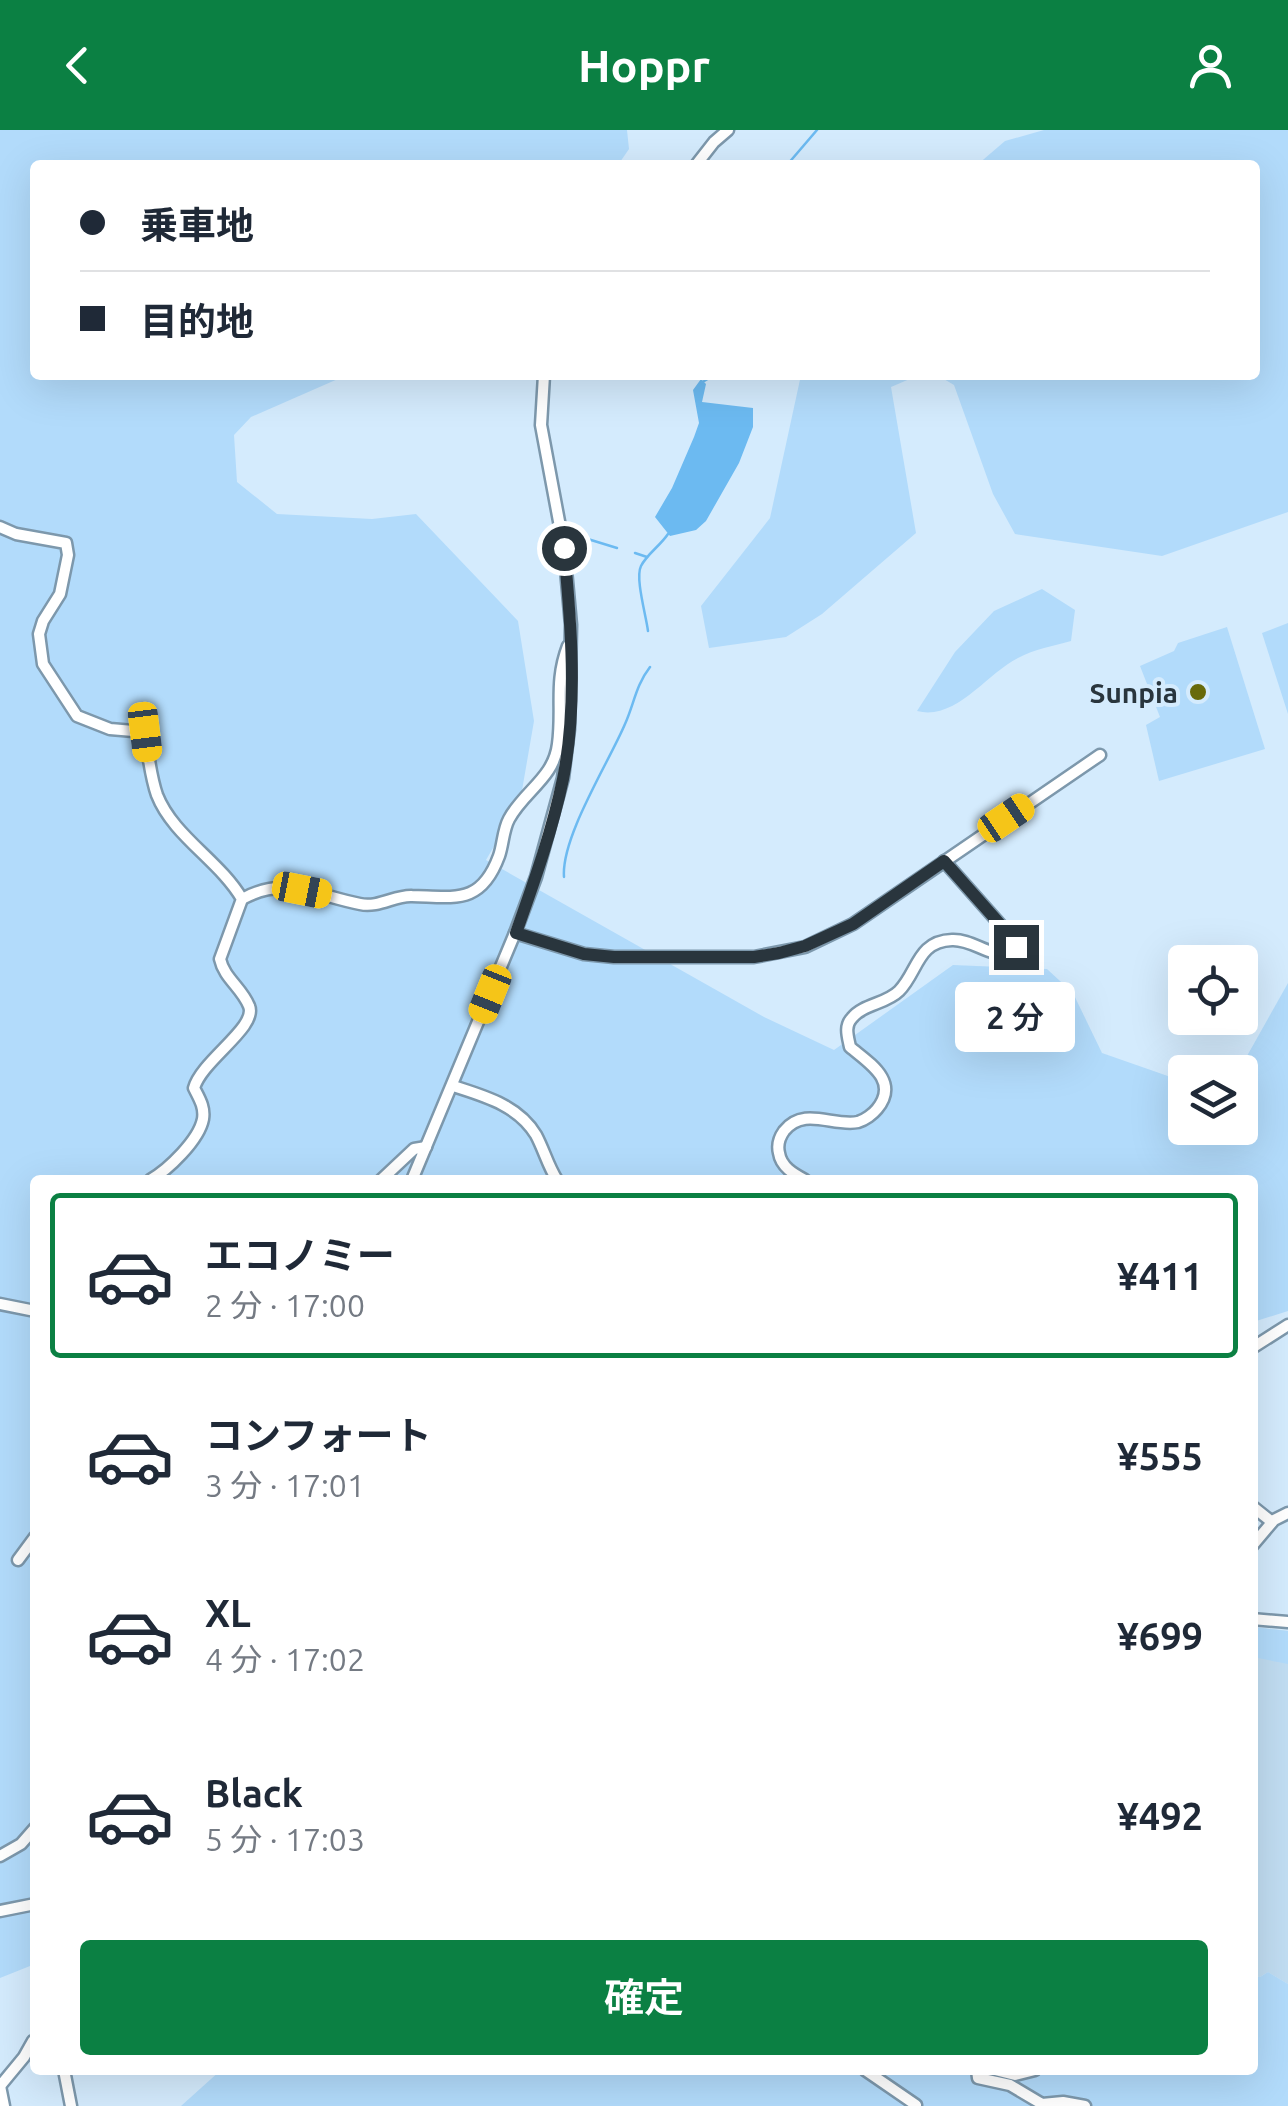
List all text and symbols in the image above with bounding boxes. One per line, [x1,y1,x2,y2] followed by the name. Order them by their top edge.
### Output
[50,38,105,93] icon: back
[1183,38,1238,93] icon: person
[578,40,710,91] text: Hoppr
[140,204,254,246] text: 乗車地
[140,300,254,342] text: 目的地
[542,526,587,571] route start
[1090,677,1178,708] place label: Sunpia
[1187,681,1209,703] marker: Sunpia
[126,700,164,764] car
[973,789,1039,847] car
[270,870,334,910] car
[994,925,1039,970] route end
[1168,945,1258,1145] map controls
[1168,945,1258,1035] button: locate
[465,961,515,1027] car
[956,982,1076,1052] callout: 2 分
[986,999,1044,1035] text: 2 分
[1168,1055,1258,1145] button: layers
[85,1231,175,1321] icon: car
[205,1234,395,1276] text: エコノミー
[1117,1255,1203,1297] text: ¥411
[205,1287,365,1323] text: 2 分 · 17:00
[85,1411,175,1501] icon: car
[205,1414,432,1456] text: コンフォート
[1117,1435,1203,1477] text: ¥555
[205,1467,365,1503] text: 3 分 · 17:01
[85,1591,175,1681] icon: car
[205,1592,251,1634] text: XL
[1117,1615,1203,1657] text: ¥699
[205,1641,365,1677] text: 4 分 · 17:02
[85,1771,175,1861] icon: car
[205,1772,303,1814] text: Black
[1117,1795,1203,1837] text: ¥492
[205,1821,365,1857] text: 5 分 · 17:03
[80,1940,1208,2055] button: 確定

